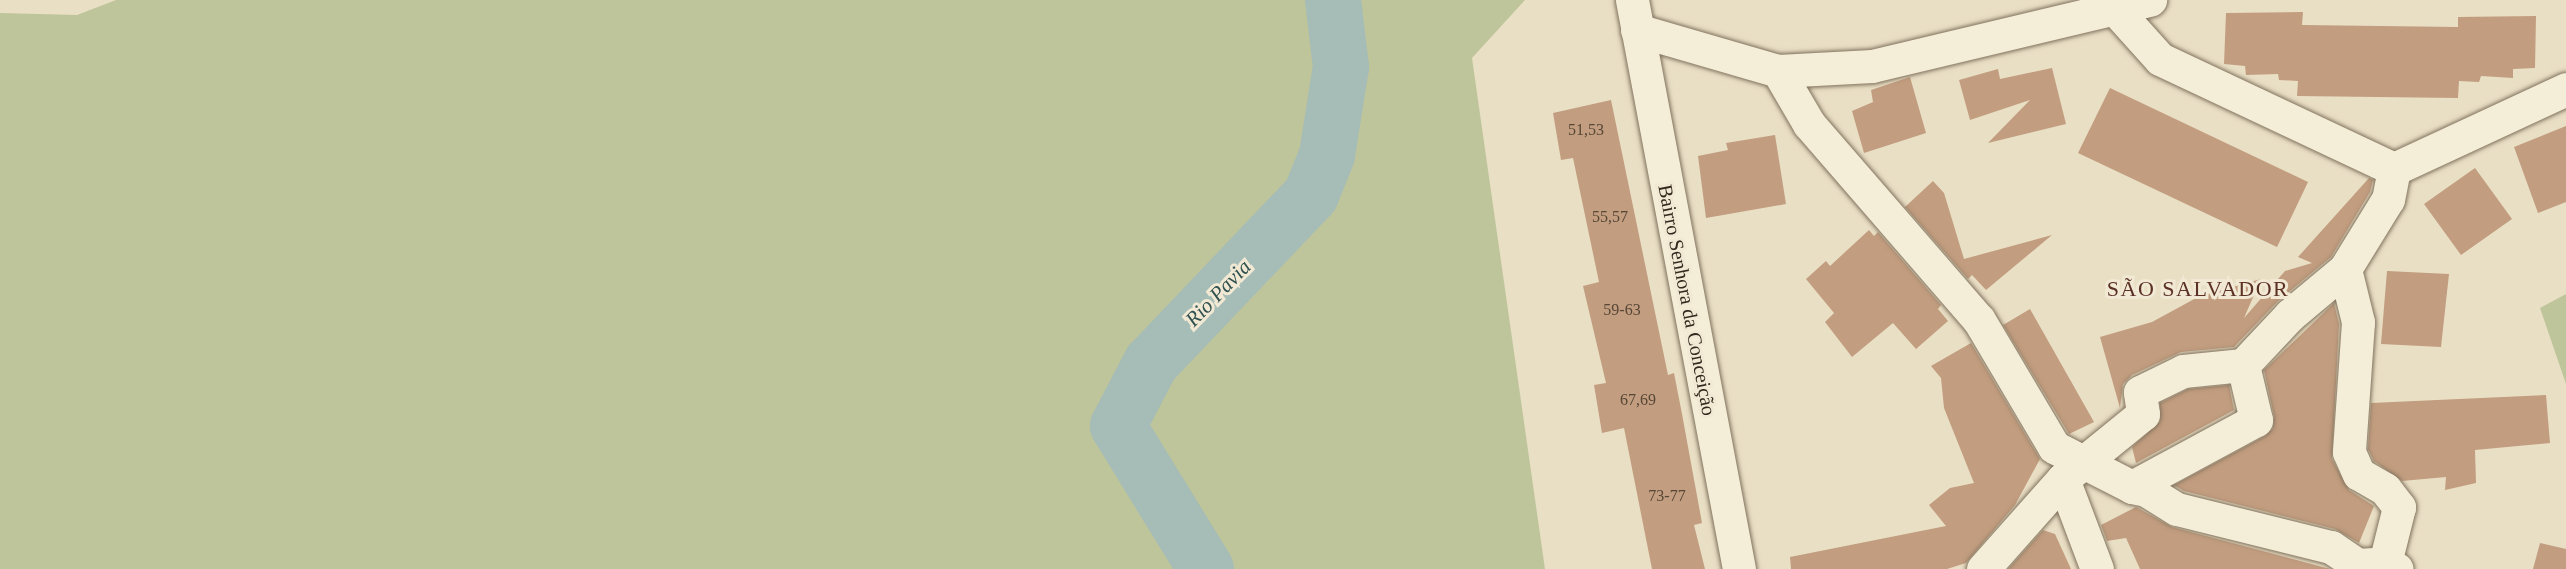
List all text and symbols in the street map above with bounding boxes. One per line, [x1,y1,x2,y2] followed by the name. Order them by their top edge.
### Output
[1568,120,1604,140] house number: 51,53
[1653,182,1721,418] street label: Bairro Senhora da Conceição
[1592,207,1628,227] house number: 55,57
[1180,254,1256,332] water label: Rio Pavia
[2107,276,2289,302] district label: SÃO SALVADOR
[1603,300,1641,320] house number: 59-63
[1620,390,1656,410] house number: 67,69
[1648,486,1686,506] house number: 73-77

